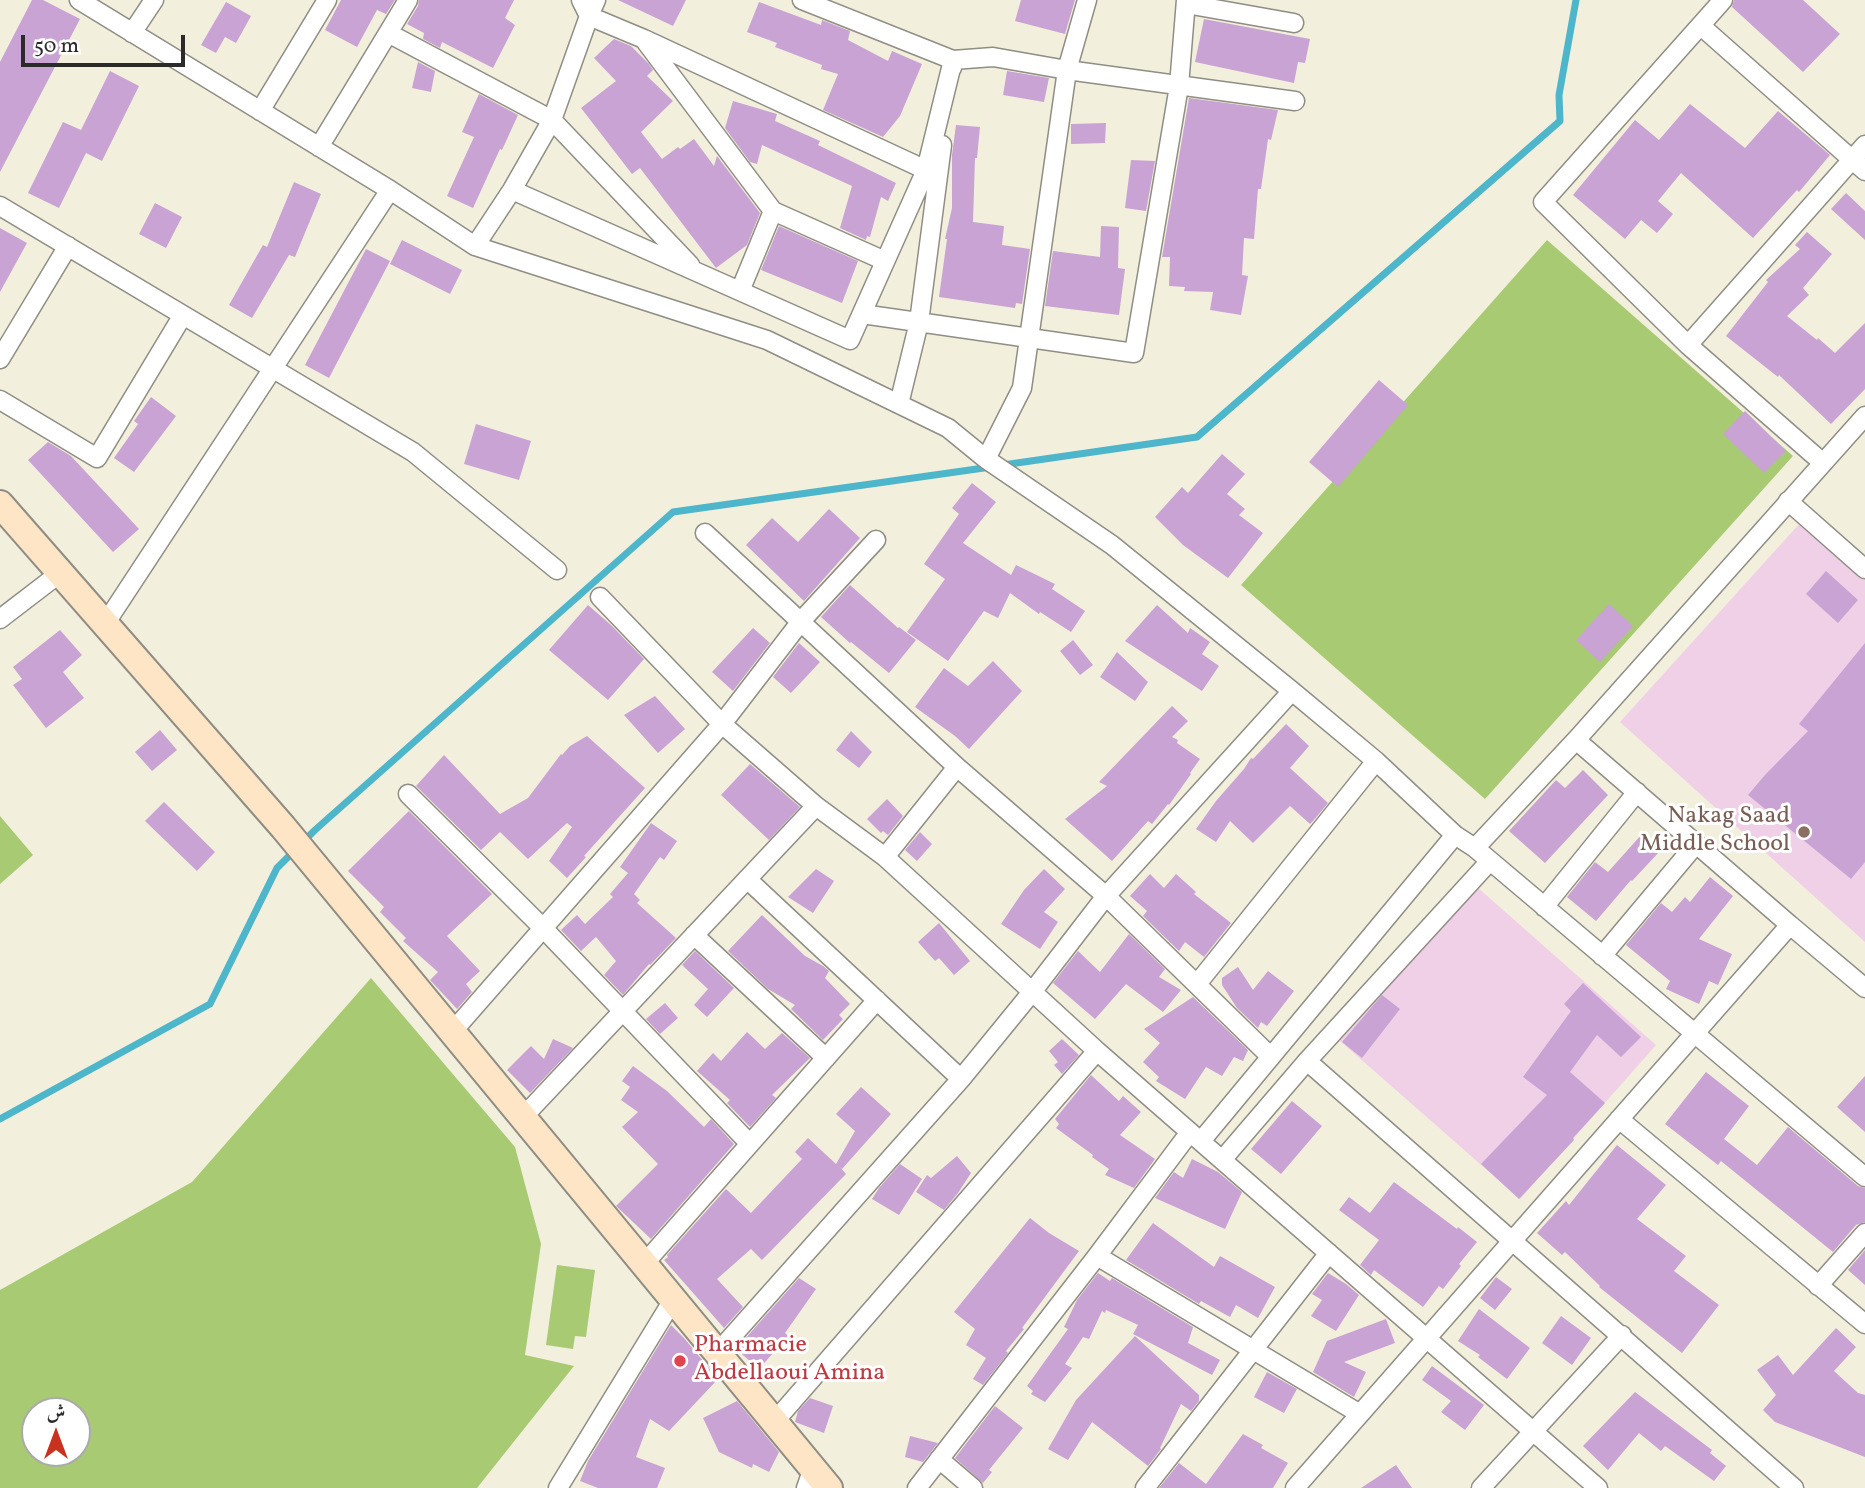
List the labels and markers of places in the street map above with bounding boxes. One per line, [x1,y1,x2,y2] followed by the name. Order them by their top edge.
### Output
[1640,804,1790,860] place label: Nakag Saad Middle School
[1796,824,1812,840] marker: Nakag Saad Middle School
[694,1333,885,1389] place label: Pharmacie Abdellaoui Amina
[672,1353,688,1369] marker: Pharmacie Abdellaoui Amina

